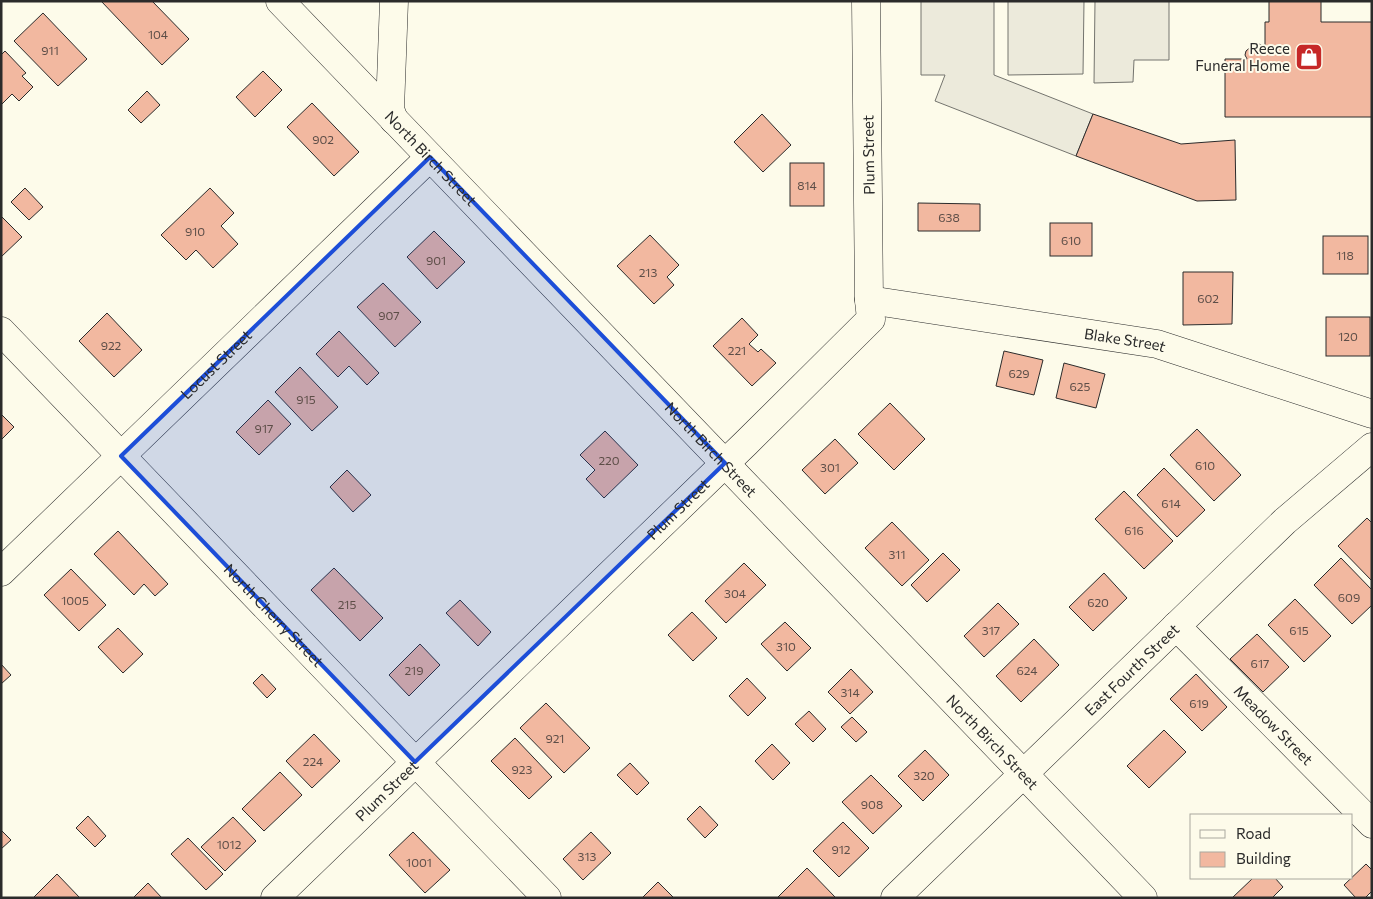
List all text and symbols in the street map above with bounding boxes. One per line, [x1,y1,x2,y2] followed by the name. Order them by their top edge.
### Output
[148,27,168,41] house number: 104
[1195,39,1290,74] place label: Reece Funeral Home
[1294,42,1324,72] shop icon: Reece Funeral Home
[41,43,59,57] house number: 911
[381,107,481,209] street label: North Birch Street
[858,115,878,195] street label: Plum Street
[312,132,334,146] house number: 902
[797,178,817,192] house number: 814
[938,210,960,224] house number: 638
[185,224,205,238] house number: 910
[1061,233,1081,247] house number: 610
[1336,248,1354,262] house number: 118
[426,253,446,267] house number: 901
[639,265,657,279] house number: 213
[1197,291,1219,305] house number: 602
[378,308,400,322] house number: 907
[1083,324,1168,355] street label: Blake Street
[177,326,255,402] street label: Locust Street
[1338,329,1358,343] house number: 120
[101,338,122,352] house number: 922
[728,343,746,357] house number: 221
[1008,366,1030,380] house number: 629
[1070,379,1090,393] house number: 625
[296,392,316,406] house number: 915
[662,398,761,500] street label: North Birch Street
[255,421,273,435] house number: 917
[598,453,620,467] house number: 220
[1195,458,1215,472] house number: 610
[820,460,840,474] house number: 301
[643,475,713,543] street label: Plum Street
[1161,496,1181,510] house number: 614
[1124,523,1144,537] house number: 616
[888,547,906,561] house number: 311
[220,560,328,670] street label: North Cherry Street
[724,586,746,600] house number: 304
[1338,590,1360,604] house number: 609
[61,593,89,607] house number: 1005
[1087,595,1109,609] house number: 620
[338,597,356,611] house number: 215
[1081,620,1182,719] street label: East Fourth Street
[982,623,1000,637] house number: 317
[1289,623,1309,637] house number: 615
[776,639,796,653] house number: 310
[1251,656,1269,670] house number: 617
[404,663,424,677] house number: 219
[1017,663,1037,677] house number: 624
[1231,681,1317,768] street label: Meadow Street
[840,685,860,699] house number: 314
[943,691,1042,793] street label: North Birch Street
[1189,696,1209,710] house number: 619
[545,731,565,745] house number: 921
[303,754,323,768] house number: 224
[351,756,422,825] street label: Plum Street
[512,762,533,776] house number: 923
[913,768,935,782] house number: 320
[861,797,883,811] house number: 908
[1190,814,1353,879] legend
[1236,824,1271,842] text: Road
[217,837,242,851] house number: 1012
[831,842,851,856] house number: 912
[578,849,597,863] house number: 313
[1236,849,1291,867] text: Building
[406,855,432,869] house number: 1001

